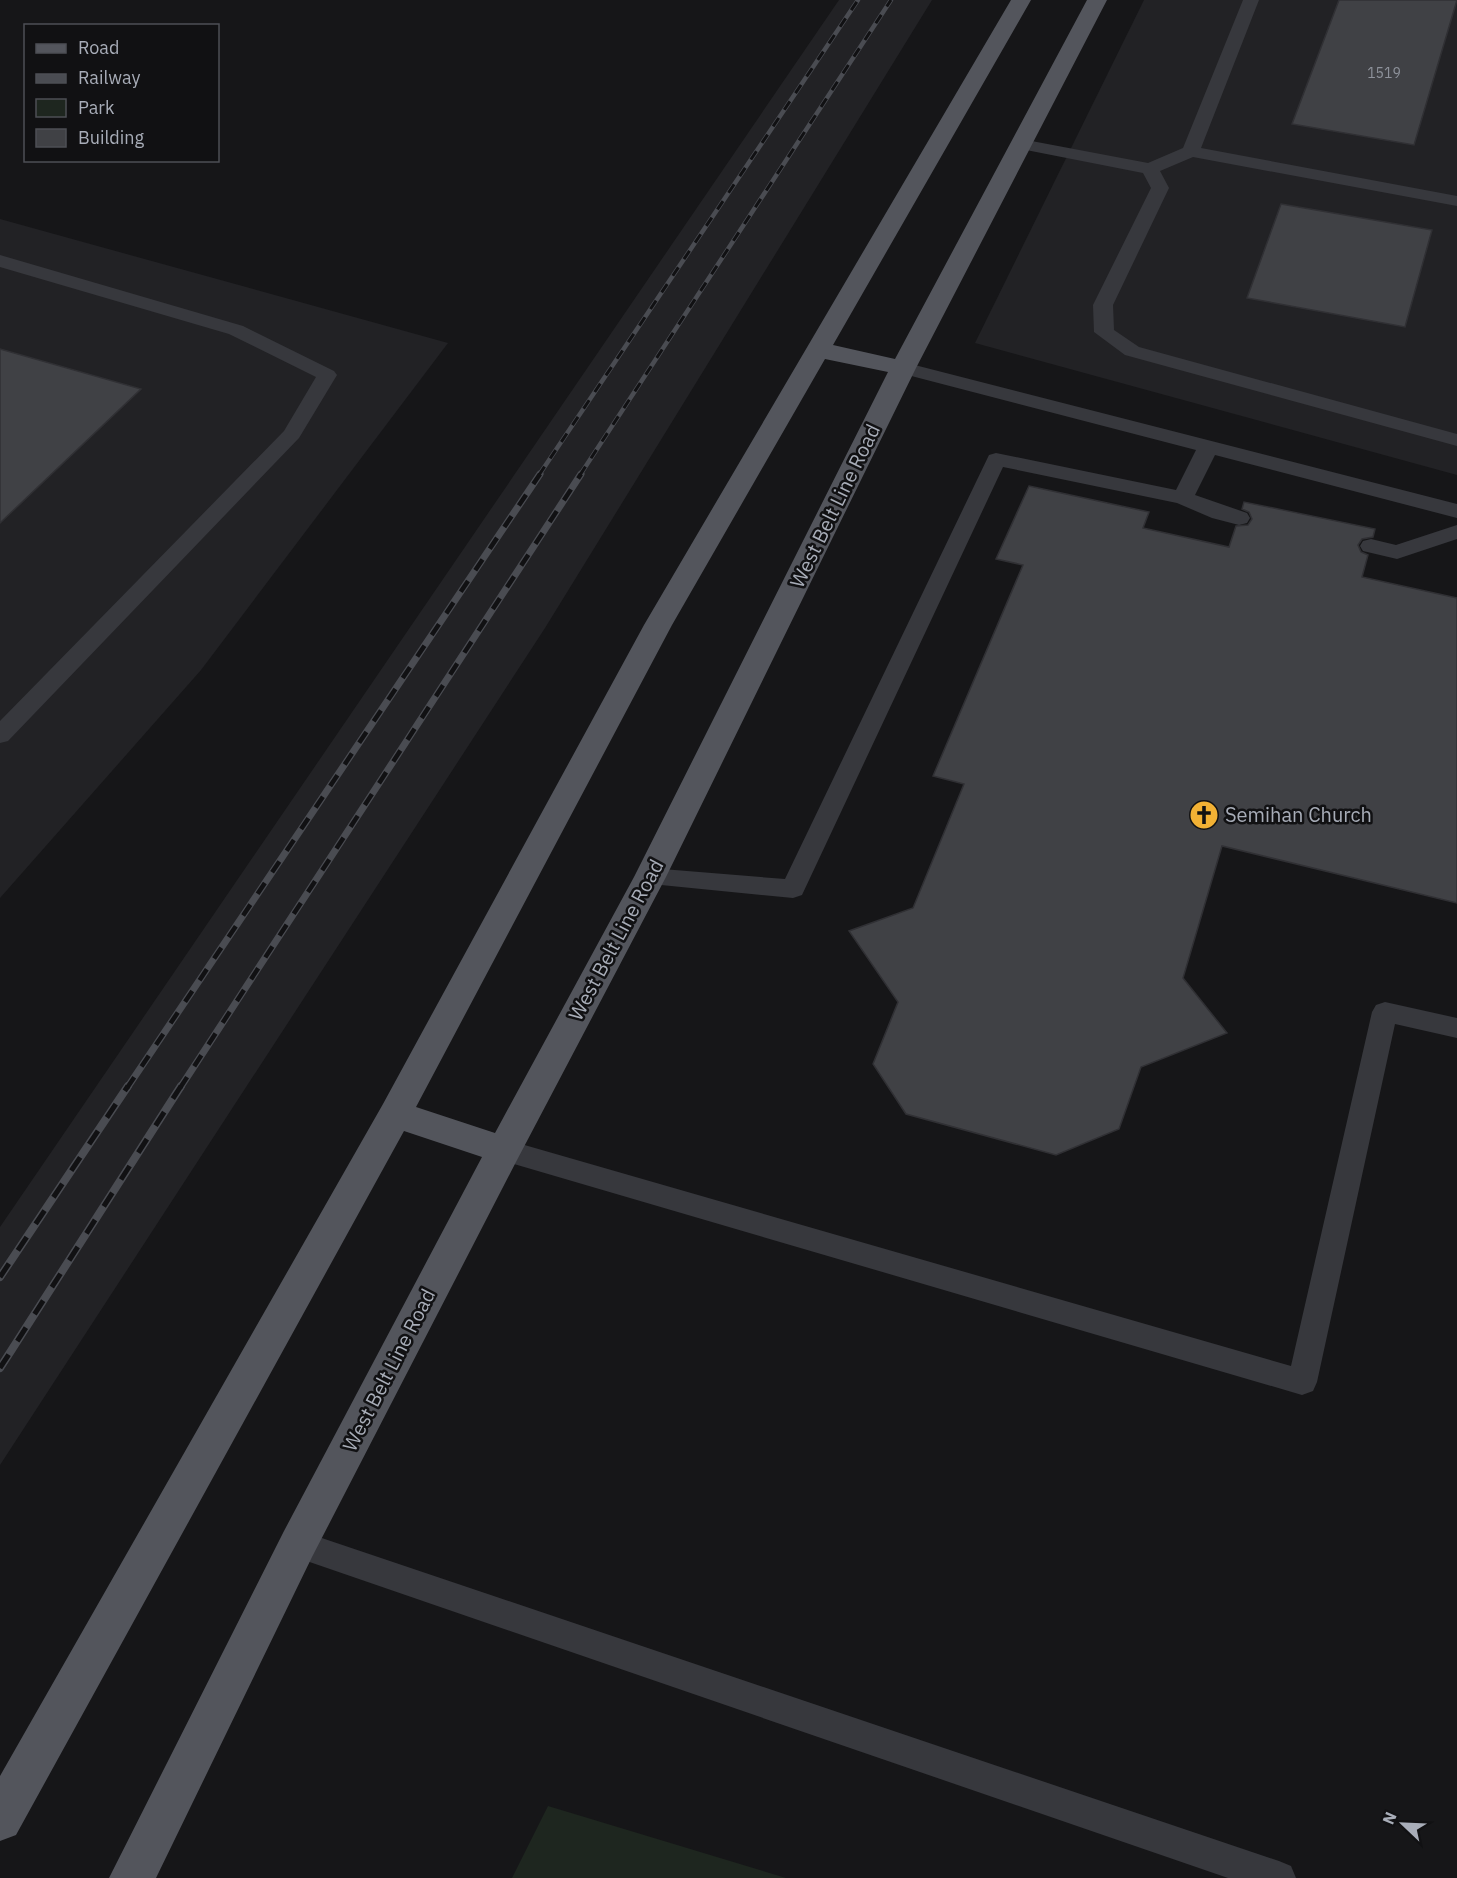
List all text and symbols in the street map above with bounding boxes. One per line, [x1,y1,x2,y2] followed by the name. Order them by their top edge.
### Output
[24,24,219,162] legend
[78,36,119,59] text: Road
[1367,64,1401,82] house number: 1519
[78,66,140,89] text: Railway
[78,96,115,119] text: Park
[78,126,145,149] text: Building
[783,419,886,592] street label: West Belt Line Road
[1188,799,1220,831] church icon: Semihan Church
[1225,801,1372,828] place label: Semihan Church
[562,854,670,1025] street label: West Belt Line Road
[336,1284,441,1456] street label: West Belt Line Road
[1373,1794,1433,1854] north arrow
[1378,1809,1401,1827] text: N

